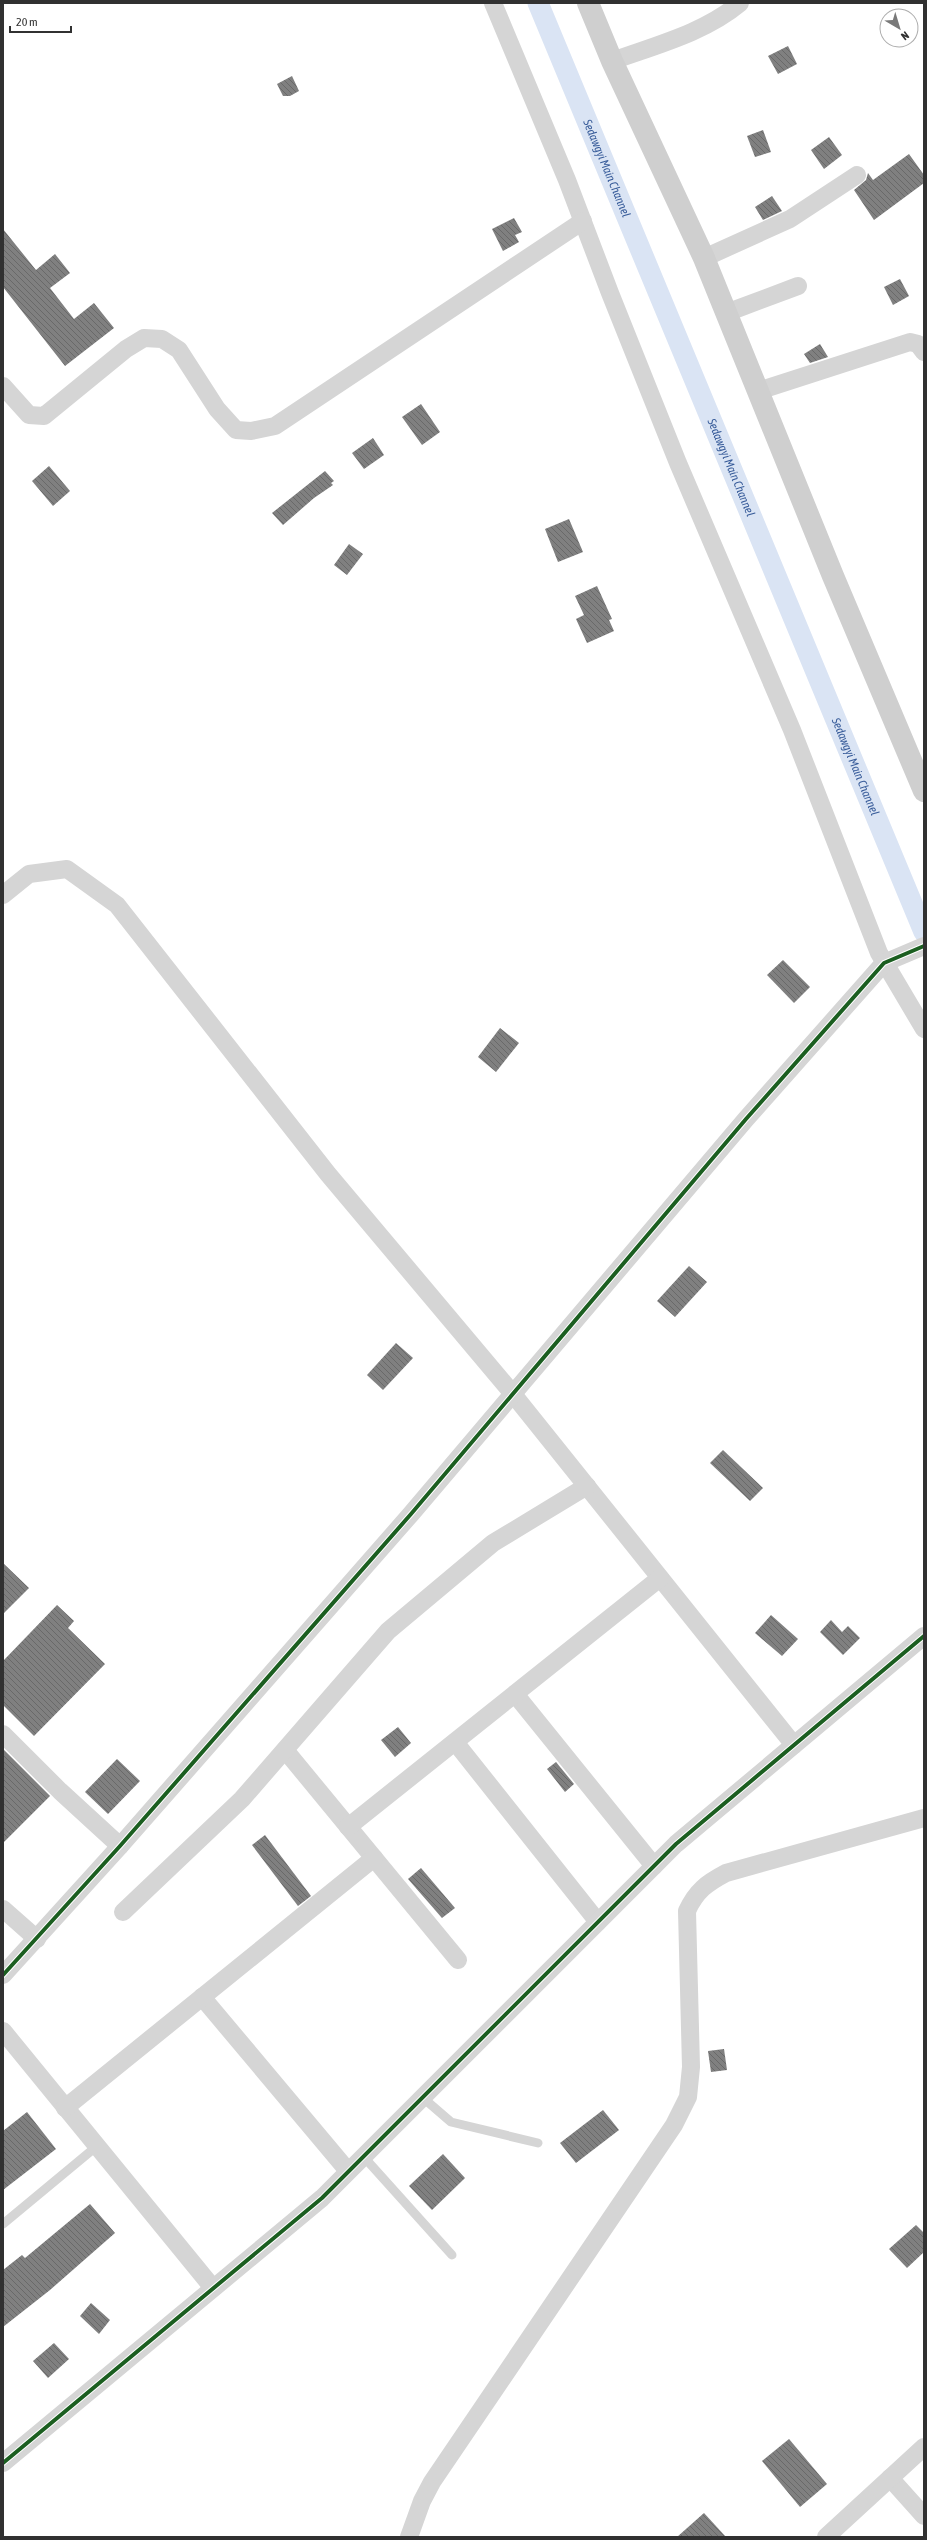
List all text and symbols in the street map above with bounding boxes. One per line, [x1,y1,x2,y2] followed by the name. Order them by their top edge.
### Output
[10,8,71,34] scale bar
[879,8,919,48] north arrow
[16,15,38,29] text: 20 m
[899,29,911,43] text: N
[580,116,633,219] water label: Sedawgyi Main Channel
[704,416,758,519] water label: Sedawgyi Main Channel
[828,715,882,818] water label: Sedawgyi Main Channel

